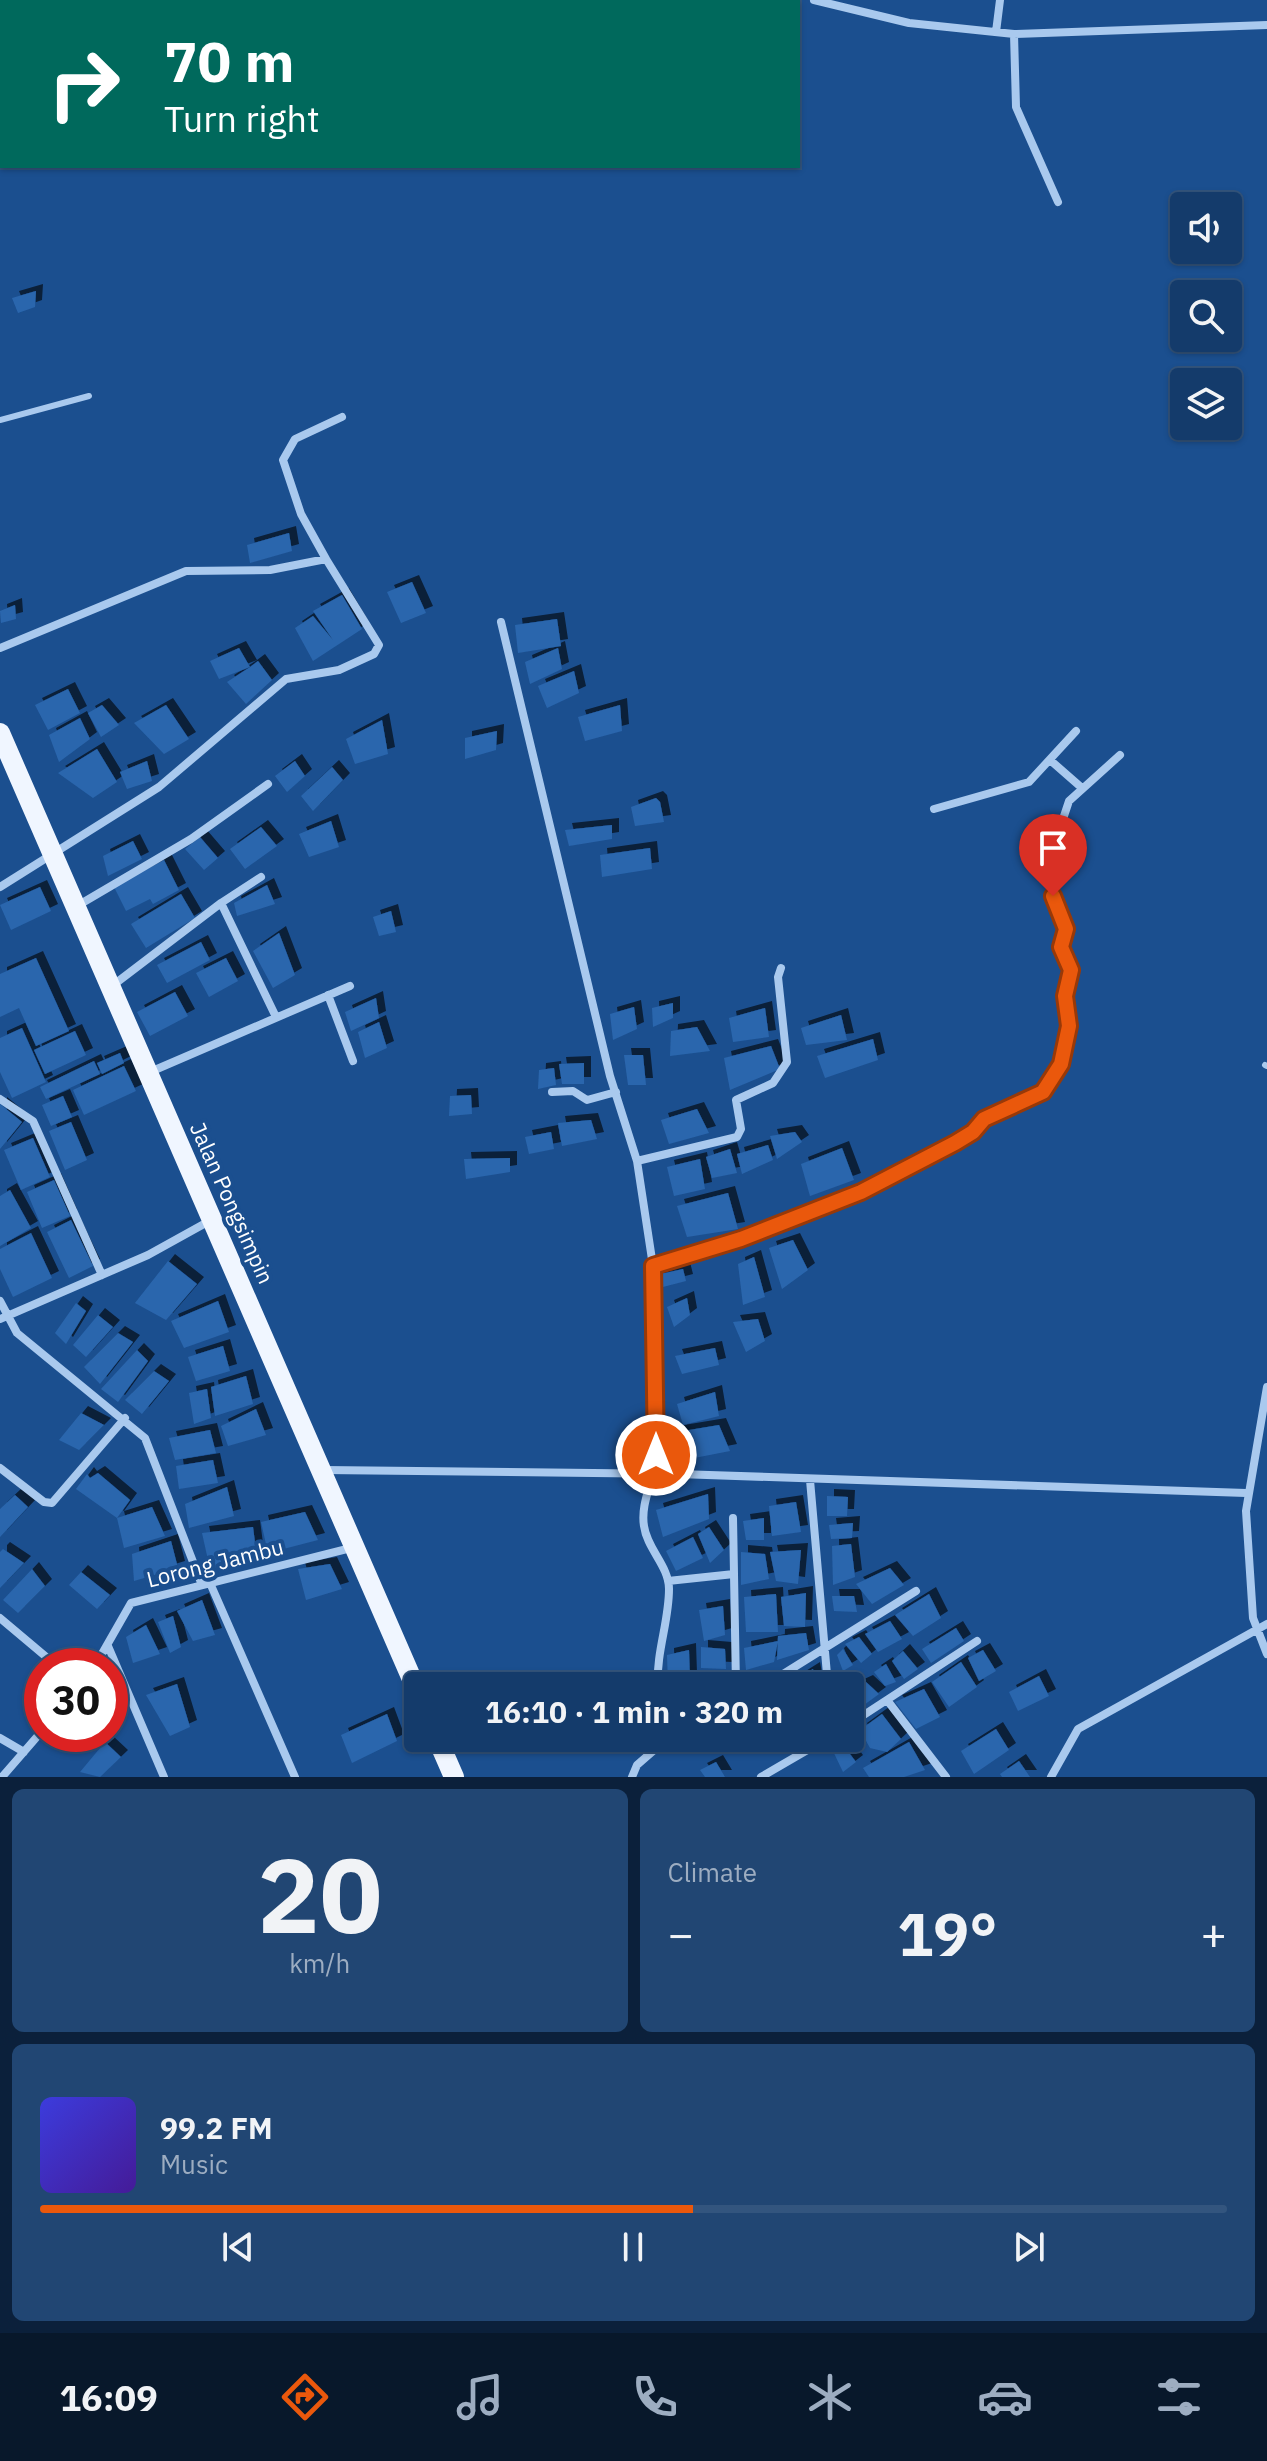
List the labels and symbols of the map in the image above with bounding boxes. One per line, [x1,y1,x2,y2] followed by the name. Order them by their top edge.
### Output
[1019,814,1087,896] pin
[184,1117,281,1288] street label: Jalan Pongsimpin
[614,1413,698,1497] position arrow
[143,1531,286,1594] street label: Lorong Jambu
[24,1648,128,1752] speed limit sign: 30

